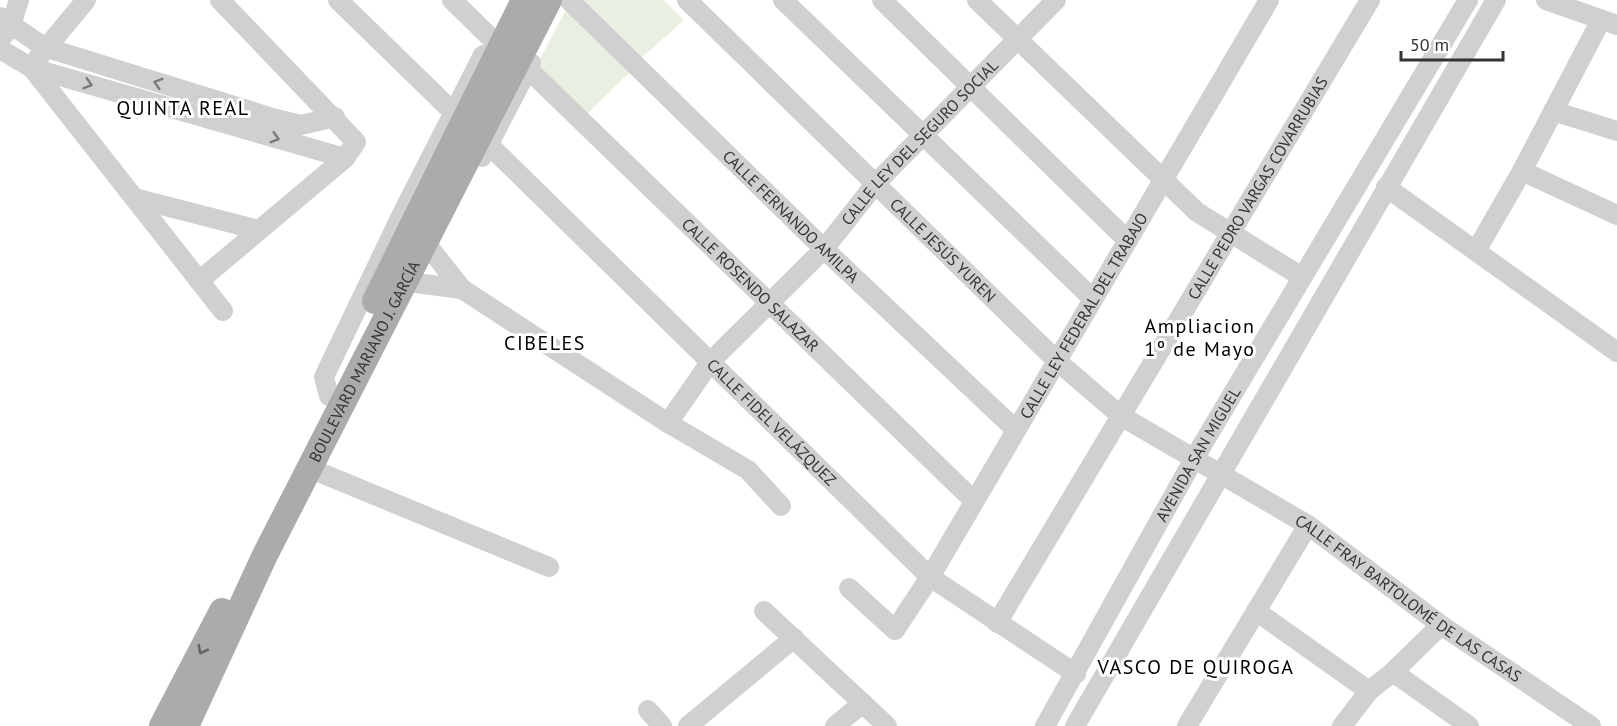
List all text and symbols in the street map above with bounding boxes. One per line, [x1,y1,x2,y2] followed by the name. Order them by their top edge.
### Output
[1401,24,1503,62] scale bar
[1410,33,1449,56] text: 50 m
[837,55,1002,229] street label: CALLE LEY DEL SEGURO SOCIAL
[1183,73,1332,303] street label: CALLE PEDRO VARGAS COVARRUBIAS
[82,77,93,89] one-way arrow
[153,78,164,90] one-way arrow
[116,95,250,121] district label: QUINTA REAL
[269,131,280,143] one-way arrow
[719,146,864,287] street label: CALLE FERNANDO AMILPA
[886,194,1000,306] street label: CALLE JESÚS YUREN
[1015,209,1152,422] street label: CALLE LEY FEDERAL DEL TRABAJO
[678,214,824,356] street label: CALLE ROSENDO SALAZAR
[304,257,424,465] street label: BOULEVARD MARIANO J. GARCÍA
[1144,313,1256,362] district label: Ampliacion 1º de Mayo
[504,330,586,356] district label: CIBELES
[703,354,841,490] street label: CALLE FIDEL VELÁZQUEZ
[1151,383,1245,525] street label: AVENIDA SAN MIGUEL
[1292,510,1525,686] street label: CALLE FRAY BARTOLOMÉ DE LAS CASAS
[197,643,209,654] one-way arrow
[1096,654,1295,680] district label: VASCO DE QUIROGA

